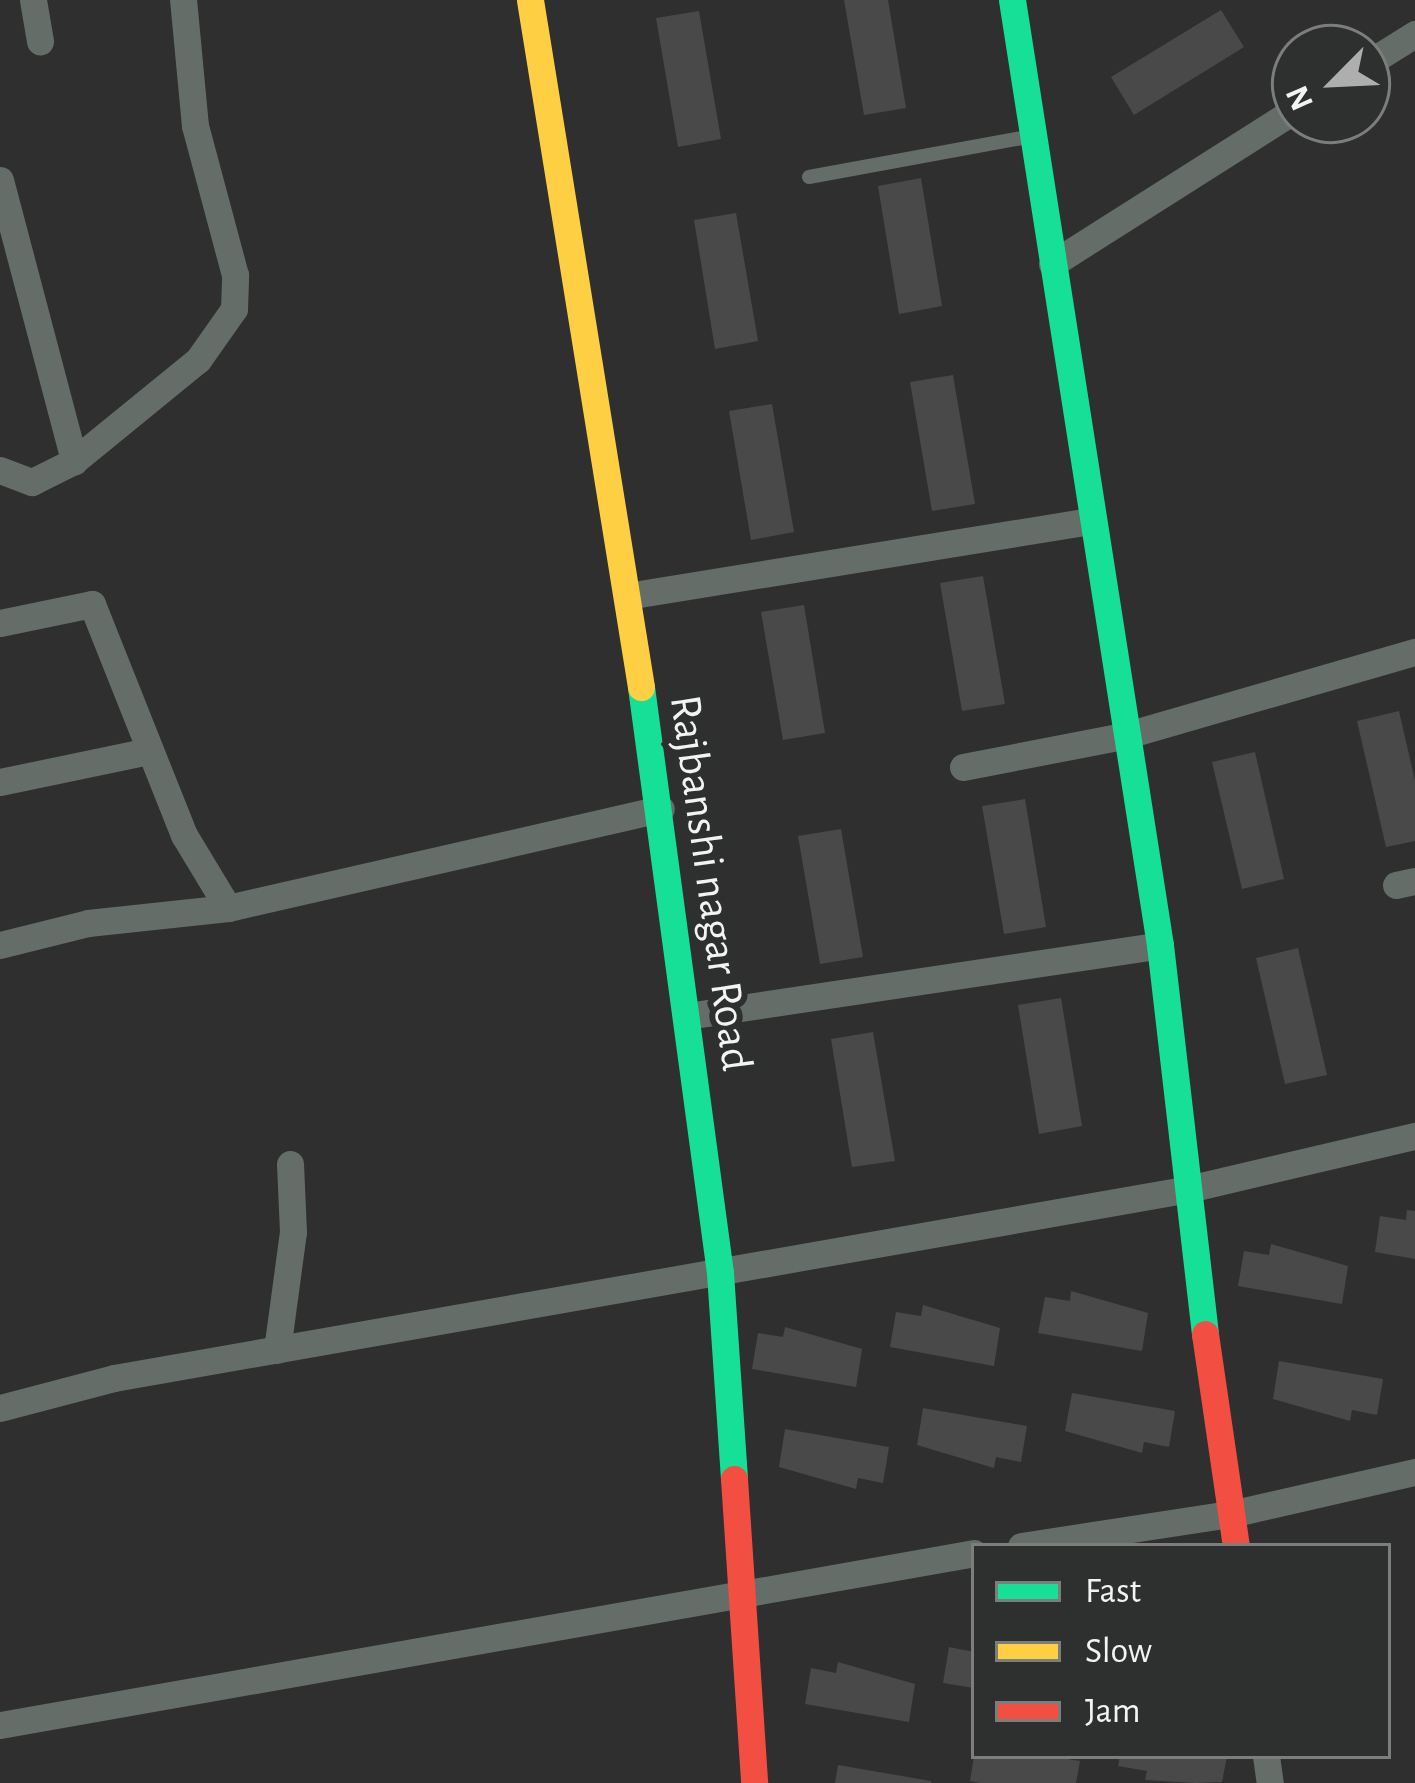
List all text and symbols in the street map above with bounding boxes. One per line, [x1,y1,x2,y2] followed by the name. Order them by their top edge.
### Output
[1271,24,1391,144] north arrow
[1281,80,1320,115] text: N
[657,692,763,1074] street label: Rajbanshi nagar Road
[971,1543,1391,1759] legend
[1085,1573,1141,1609] text: Fast
[1085,1633,1152,1669] text: Slow
[1085,1693,1141,1729] text: Jam

